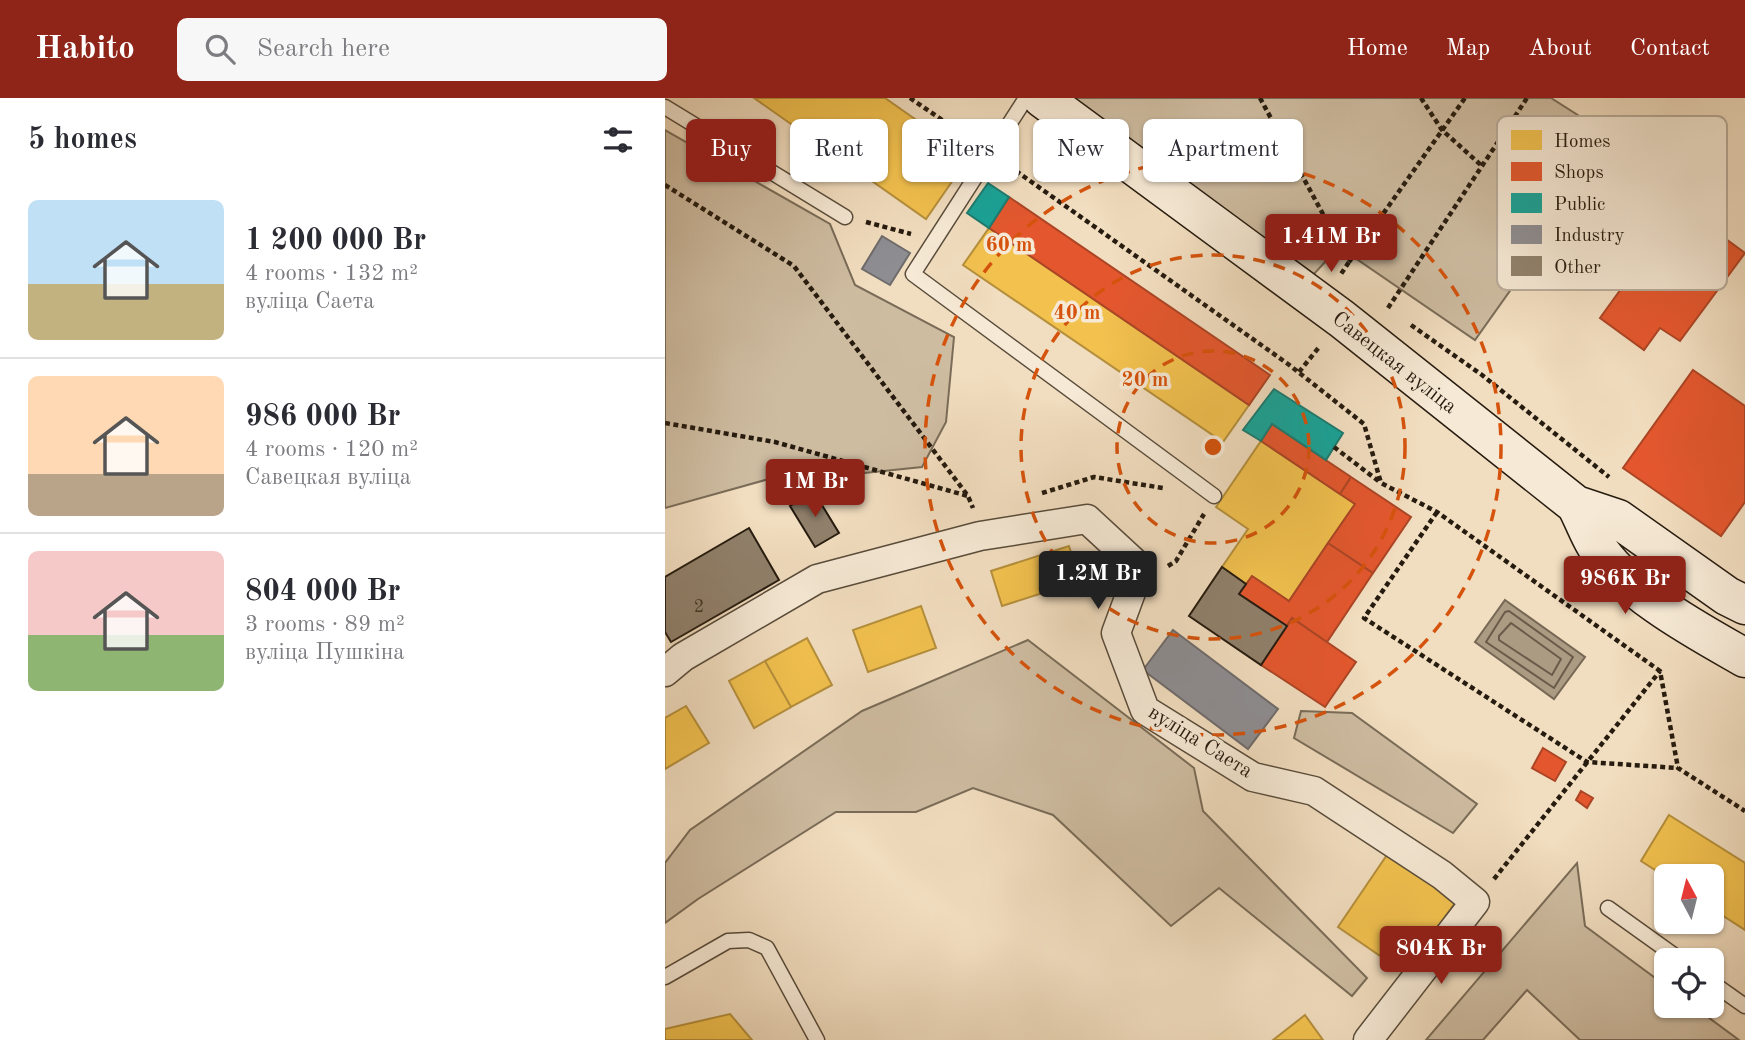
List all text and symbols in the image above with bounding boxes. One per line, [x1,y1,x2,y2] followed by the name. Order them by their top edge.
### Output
[177,18,667,81] search box
[201,30,239,68] icon: search
[35,33,135,66] text: Habito
[257,36,390,62] text: Search here
[1347,37,1408,61] text: Home
[1446,37,1490,61] text: Map
[1528,37,1592,61] text: About
[1630,37,1710,61] text: Contact
[1497,116,1727,290] legend
[686,119,776,182] chip: Buy
[790,119,888,182] chip: Rent
[902,119,1019,182] chip: Filters
[1033,119,1129,182] chip: New
[1143,119,1303,182] chip: Apartment
[599,121,637,159] icon: filters
[28,125,137,155] text: 5 homes
[1554,133,1610,152] text: Homes
[1554,164,1604,183] text: Shops
[1554,196,1605,215] text: Public
[1259,214,1403,274] pin: 1.41M Br
[1281,225,1381,248] text: 1.41M Br
[245,226,426,256] text: 1 200 000 Br
[1554,227,1625,246] text: Industry
[84,228,168,312] icon: home
[985,235,1033,256] text: 60 m
[1554,259,1601,278] text: Other
[245,262,418,285] text: 4 rooms · 132 m²
[245,290,375,313] text: вуліца Саета
[1053,303,1101,324] text: 40 m
[1328,308,1460,418] street label: Савецкая вуліца
[1121,370,1169,391] text: 20 m
[245,402,401,432] text: 986 000 Br
[84,404,168,488] icon: home
[1201,435,1225,459] centre of rings
[245,438,418,461] text: 4 rooms · 120 m²
[766,460,864,519] pin: 1M Br
[245,466,411,489] text: Савецкая вуліца
[782,470,848,493] text: 1M Br
[1033,552,1163,611] pin: 1.2M Br
[1560,556,1690,616] pin: 986K Br
[1055,562,1141,585] text: 1.2M Br
[1580,567,1670,590] text: 986K Br
[245,577,401,607] text: 804 000 Br
[84,579,168,663] icon: home
[694,598,704,616] house number: 2
[245,613,405,636] text: 3 rooms · 89 m²
[245,641,405,664] text: вуліца Пушкіна
[1144,702,1256,783] street label: вуліца Саета
[1654,864,1724,934] north arrow
[1654,864,1724,1018] map controls
[1376,926,1506,986] pin: 804K Br
[1396,937,1486,960] text: 804K Br
[1654,948,1724,1018] button: locate

